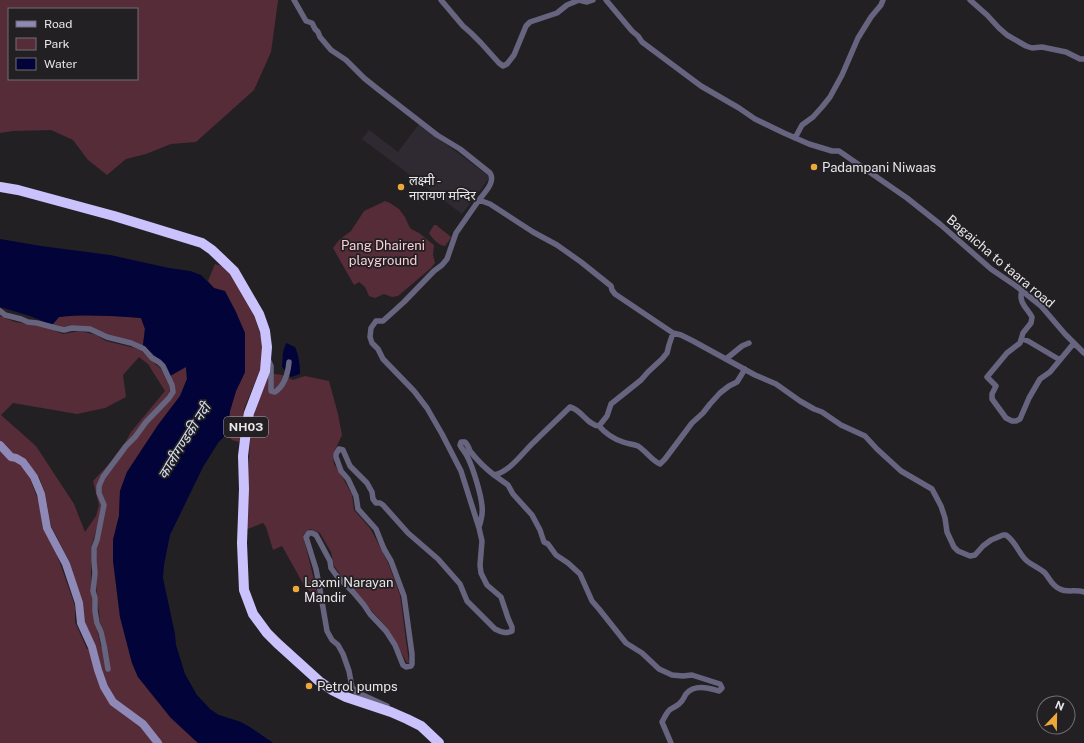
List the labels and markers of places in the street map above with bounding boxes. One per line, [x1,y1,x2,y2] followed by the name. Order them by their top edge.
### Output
[822,160,936,175] place label: Padampani Niwaas
[809,162,819,172] marker: Padampani Niwaas
[409,173,476,203] place label: लक्ष्मी - नारायण मन्दिर
[396,182,406,192] marker: लक्ष्मी - नारायण मन्दिर
[304,575,394,605] place label: Laxmi Narayan Mandir
[291,584,301,594] marker: Laxmi Narayan Mandir
[317,679,398,694] place label: Petrol pumps
[304,681,314,691] marker: Petrol pumps

